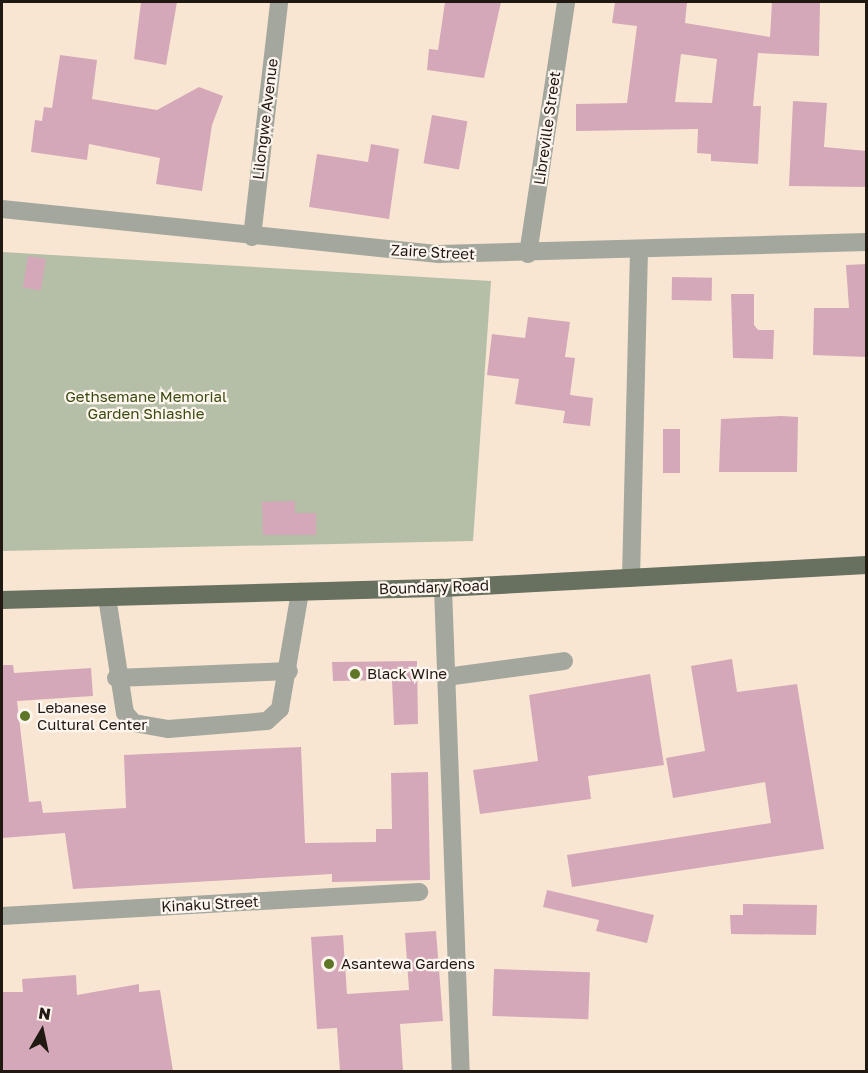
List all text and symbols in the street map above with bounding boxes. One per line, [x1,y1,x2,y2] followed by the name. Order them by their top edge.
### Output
[249,57,281,181] street label: Lilongwe Avenue
[530,70,564,186] street label: Libreville Street
[391,241,475,263] street label: Zaire Street
[65,387,227,422] park label: Gethsemane Memorial Garden Shiashie
[379,576,489,598] street label: Boundary Road
[367,665,447,683] place label: Black Wine
[348,667,362,681] marker: Black Wine
[37,698,147,733] place label: Lebanese Cultural Center
[18,709,32,723] marker: Lebanese Cultural Center
[161,892,259,916] street label: Kinaku Street
[341,955,475,973] place label: Asantewa Gardens
[322,957,336,971] marker: Asantewa Gardens
[12,1001,72,1061] north arrow
[37,1002,52,1024] text: N

